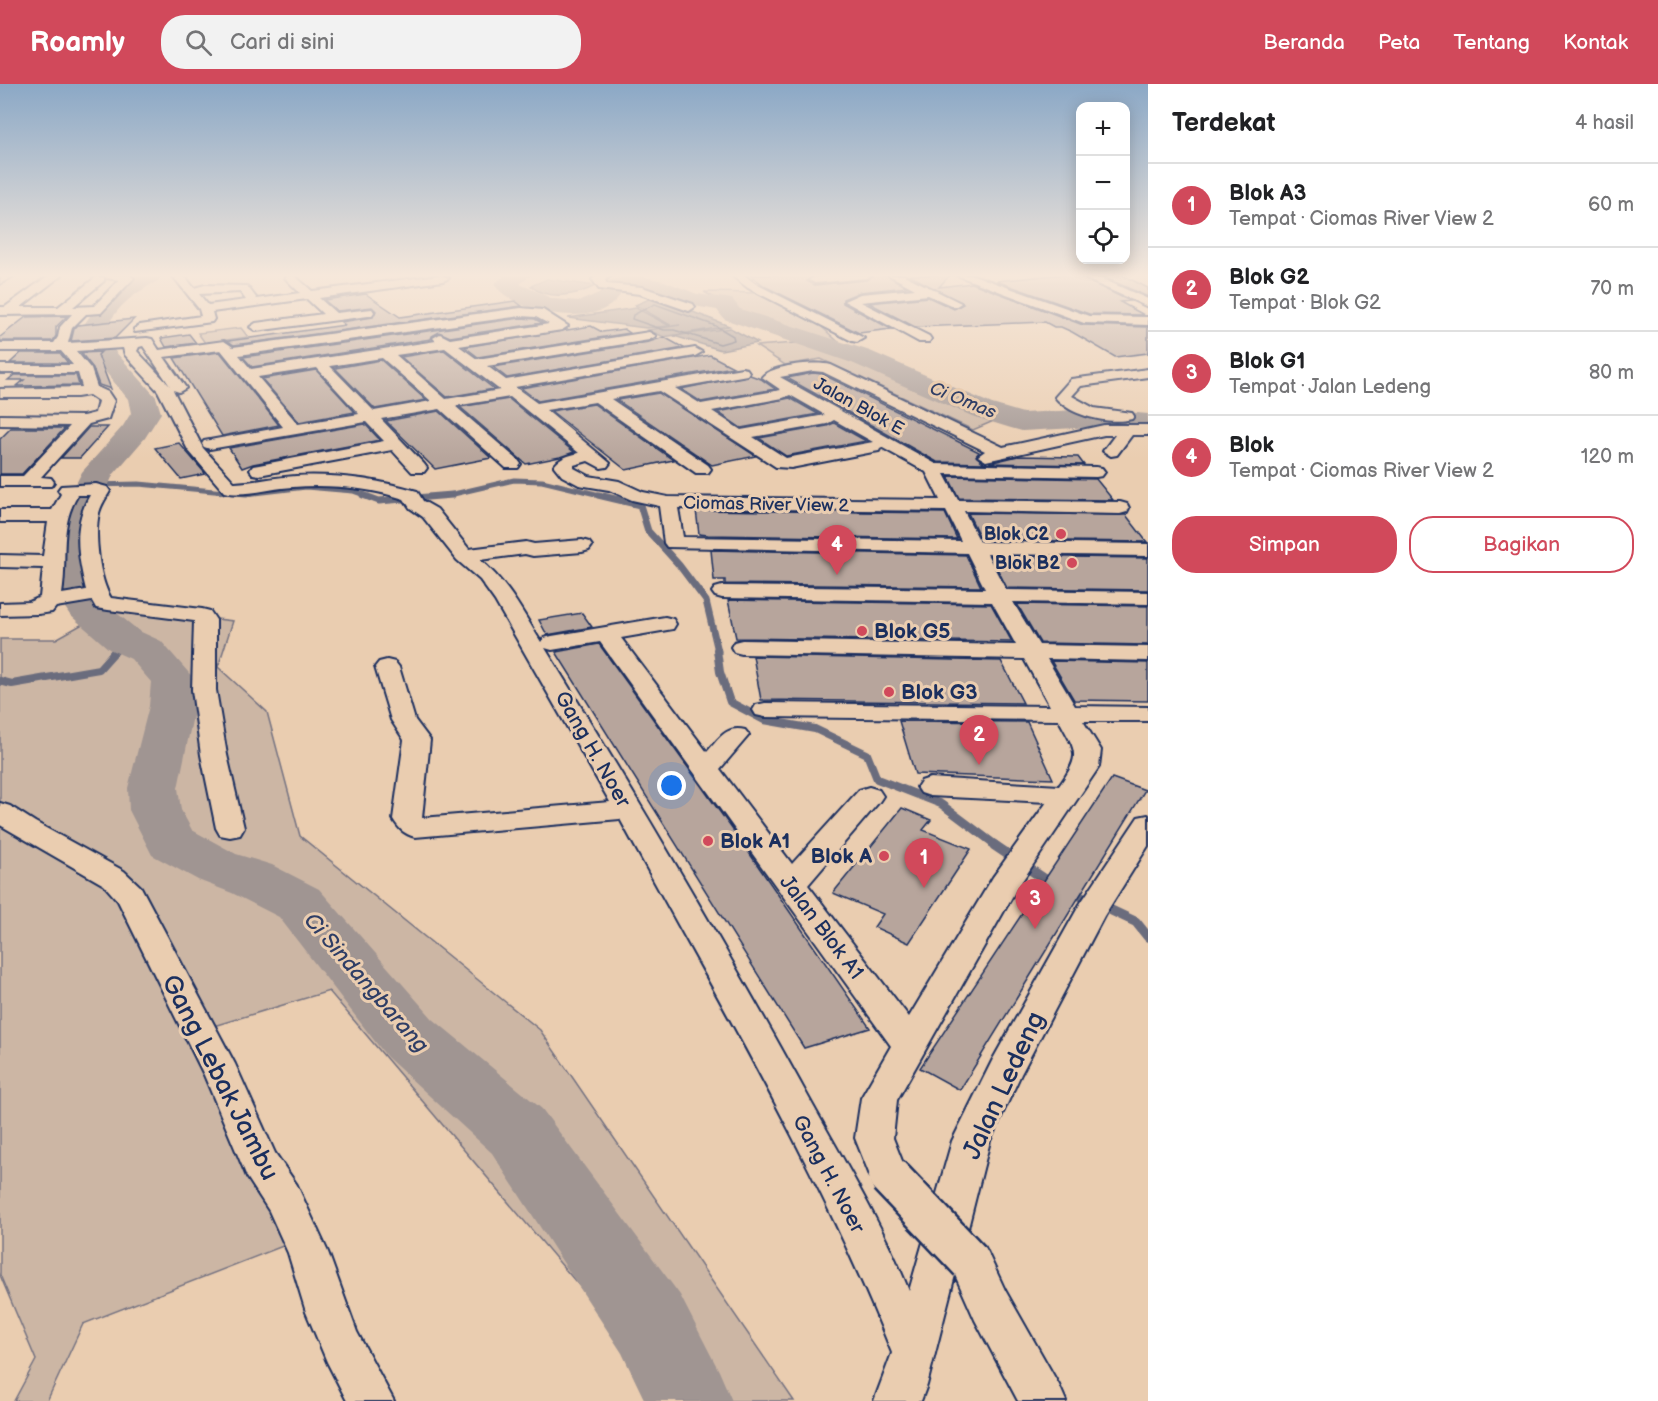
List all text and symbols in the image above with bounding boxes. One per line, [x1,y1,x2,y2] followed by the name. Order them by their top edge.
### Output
[161,15,581,69] search box
[30,26,125,59] text: Roamly
[182,26,215,59] icon: search
[230,29,334,56] text: Cari di sini
[1263,30,1345,55] text: Beranda
[1378,30,1421,55] text: Peta
[1454,30,1530,55] text: Tentang
[1563,30,1628,55] text: Kontak
[1076,102,1130,264] map controls
[1076,102,1130,156] button: +
[1172,108,1275,139] text: Terdekat
[1575,111,1634,135] text: 4 hasil
[1076,156,1130,210] button: −
[1229,180,1306,207] text: Blok A3
[1187,193,1196,217] text: 1
[1588,193,1634,217] text: 60 m
[1229,207,1494,231] text: Tempat · Ciomas River View 2
[1076,210,1130,264] button: locate
[1229,264,1309,291] text: Blok G2
[1186,277,1197,301] text: 2
[1590,277,1634,301] text: 70 m
[1229,291,1381,315] text: Tempat · Blok G2
[1229,348,1305,375] text: Blok G1
[1186,361,1197,385] text: 3
[1589,361,1634,385] text: 80 m
[810,373,908,440] street label: Jalan Blok E
[1229,375,1431,399] text: Tempat · Jalan Ledeng
[927,378,999,423] water label: Ci Omas
[1229,432,1274,459] text: Blok
[1186,445,1197,469] text: 4
[1581,445,1634,469] text: 120 m
[1229,459,1494,483] text: Tempat · Ciomas River View 2
[683,493,850,516] street label: Ciomas River View 2
[1172,516,1397,573] button: Simpan
[1409,516,1634,573] button: Bagikan
[984,524,1049,545] place label: Blok C2
[818,526,856,575] pin: 4
[1054,527,1068,541] marker: Blok C2
[995,553,1060,574] place label: Blok B2
[1065,556,1079,570] marker: Blok B2
[874,619,950,644] place label: Blok G5
[855,624,869,638] marker: Blok G5
[901,680,977,705] place label: Blok G3
[882,685,896,699] marker: Blok G3
[549,687,636,812] street label: Gang H. Noer
[960,716,998,765] pin: 2
[657,771,686,800] your location
[720,829,790,854] place label: Blok A1
[701,834,715,848] marker: Blok A1
[904,838,944,888] pin: 1
[810,844,872,869] place label: Blok A
[877,849,891,863] marker: Blok A
[774,870,869,984] street label: Jalan Blok A1
[1016,880,1054,929] pin: 3
[298,907,434,1059] water label: Ci Sindangbarang
[154,970,285,1186] street label: Gang Lebak Jambu
[957,1007,1052,1164] street label: Jalan Ledeng
[787,1111,870,1238] street label: Gang H. Noer

